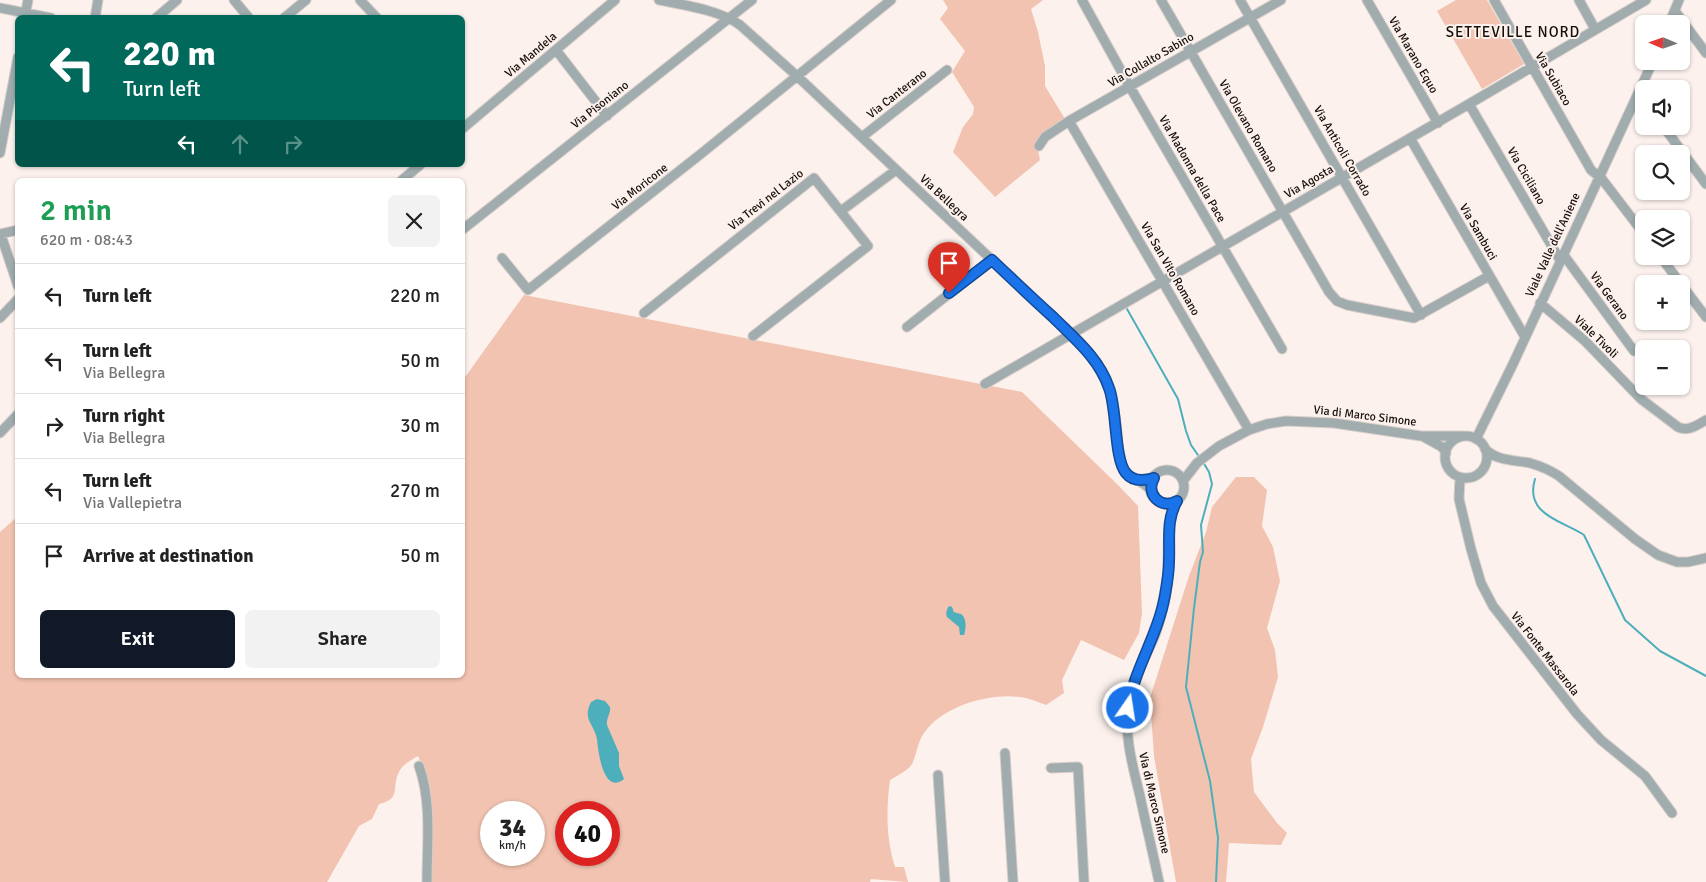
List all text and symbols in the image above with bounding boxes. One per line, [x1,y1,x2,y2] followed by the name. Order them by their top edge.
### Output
[1385,14,1441,96] street label: Via Marano Equo
[1635,15,1690,70] north arrow
[1635,15,1690,395] map controls
[1446,23,1580,41] district label: SETTEVILLE NORD
[502,29,560,81] street label: Via Mandela
[1105,29,1197,91] street label: Via Collalto Sabino
[123,32,216,75] text: 220 m
[40,35,105,100] icon: left
[1532,49,1574,109] street label: Via Subiaco
[864,66,930,122] street label: Via Canterano
[123,75,201,102] text: Turn left
[1215,77,1281,175] street label: Via Olevano Romano
[568,78,632,132] street label: Via Pisoniano
[1635,80,1690,135] button: sound
[1310,103,1374,199] street label: Via Anticoli Corrado
[1155,113,1229,225] street label: Via Madonna della Pace
[173,130,201,158] icon: left
[226,130,254,158] icon: ahead
[279,130,307,158] icon: right
[1504,145,1548,207] street label: Via Ciciliano
[1635,145,1690,200] button: search
[609,160,671,214] street label: Via Moricone
[1282,162,1336,202] street label: Via Agosta
[725,166,807,234] street label: Via Trevi nel Lazio
[916,171,972,225] street label: Via Bellegra
[1522,190,1584,300] street label: Viale Valle dell'Aniene
[40,192,112,229] text: 2 min
[388,195,440,247] button: close
[1456,201,1500,263] street label: Via Sambuci
[1635,210,1690,265] button: layers
[1137,220,1203,318] street label: Via San Vito Romano
[40,230,133,250] text: 620 m · 08:43
[928,242,970,293] pin
[935,249,963,277] icon: arrive
[1587,269,1631,323] street label: Via Gerano
[1635,275,1690,330] button: +
[40,282,68,310] icon: left
[83,284,152,308] text: Turn left
[390,284,440,308] text: 220 m
[1571,312,1621,362] street label: Viale Tivoli
[83,339,152,363] text: Turn left
[1635,340,1690,395] button: −
[40,347,68,375] icon: left
[400,349,440,373] text: 50 m
[83,363,165,383] text: Via Bellegra
[1313,402,1417,430] street label: Via di Marco Simone
[83,404,165,428] text: Turn right
[40,412,68,440] icon: right
[400,414,440,438] text: 30 m
[83,428,165,448] text: Via Bellegra
[83,469,152,493] text: Turn left
[40,477,68,505] icon: left
[390,479,440,503] text: 270 m
[83,493,182,513] text: Via Vallepietra
[40,542,68,570] icon: arrive
[83,544,254,568] text: Arrive at destination
[400,544,440,568] text: 50 m
[1507,609,1583,699] street label: Via Fonte Massarola
[40,610,235,668] button: Exit
[245,610,440,668] button: Share
[1101,681,1153,733] position arrow
[1135,751,1173,855] street label: Via di Marco Simone
[555,801,620,866] speed limit sign: 40
[499,812,526,843] text: 34
[499,838,526,853] text: km/h

